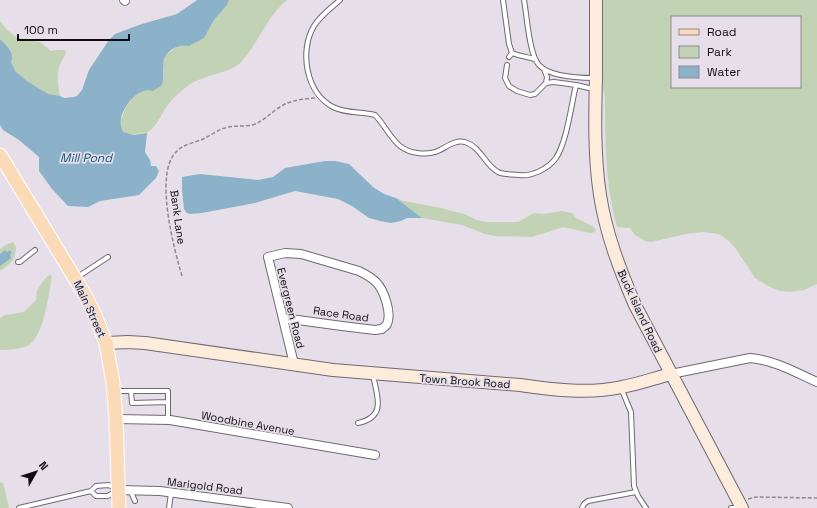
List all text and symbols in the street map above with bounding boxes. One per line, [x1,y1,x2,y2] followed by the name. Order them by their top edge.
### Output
[18,16,129,42] scale bar
[671,16,801,88] legend
[24,22,58,38] text: 100 m
[707,24,736,40] text: Road
[707,44,732,60] text: Park
[707,64,741,80] text: Water
[60,150,113,166] water label: Mill Pond
[167,189,189,245] street label: Bank Lane
[274,266,308,350] street label: Evergreen Road
[615,267,665,355] street label: Buck Island Road
[71,278,109,340] street label: Main Street
[312,303,370,325] street label: Race Road
[419,371,511,391] street label: Town Brook Road
[200,408,296,438] street label: Woodbine Avenue
[16,452,56,492] north arrow
[36,458,52,473] text: N
[166,474,244,498] street label: Marigold Road

